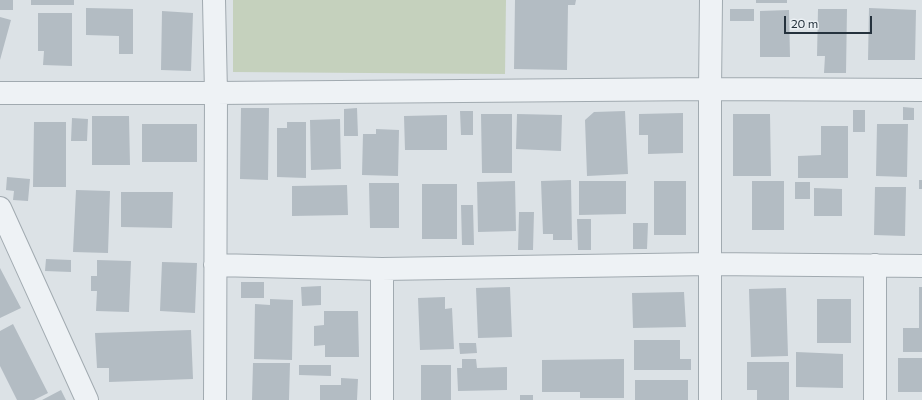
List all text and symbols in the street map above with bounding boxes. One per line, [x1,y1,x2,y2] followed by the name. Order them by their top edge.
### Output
[786,8,874,34] scale bar
[791,16,818,30] text: 20 m

